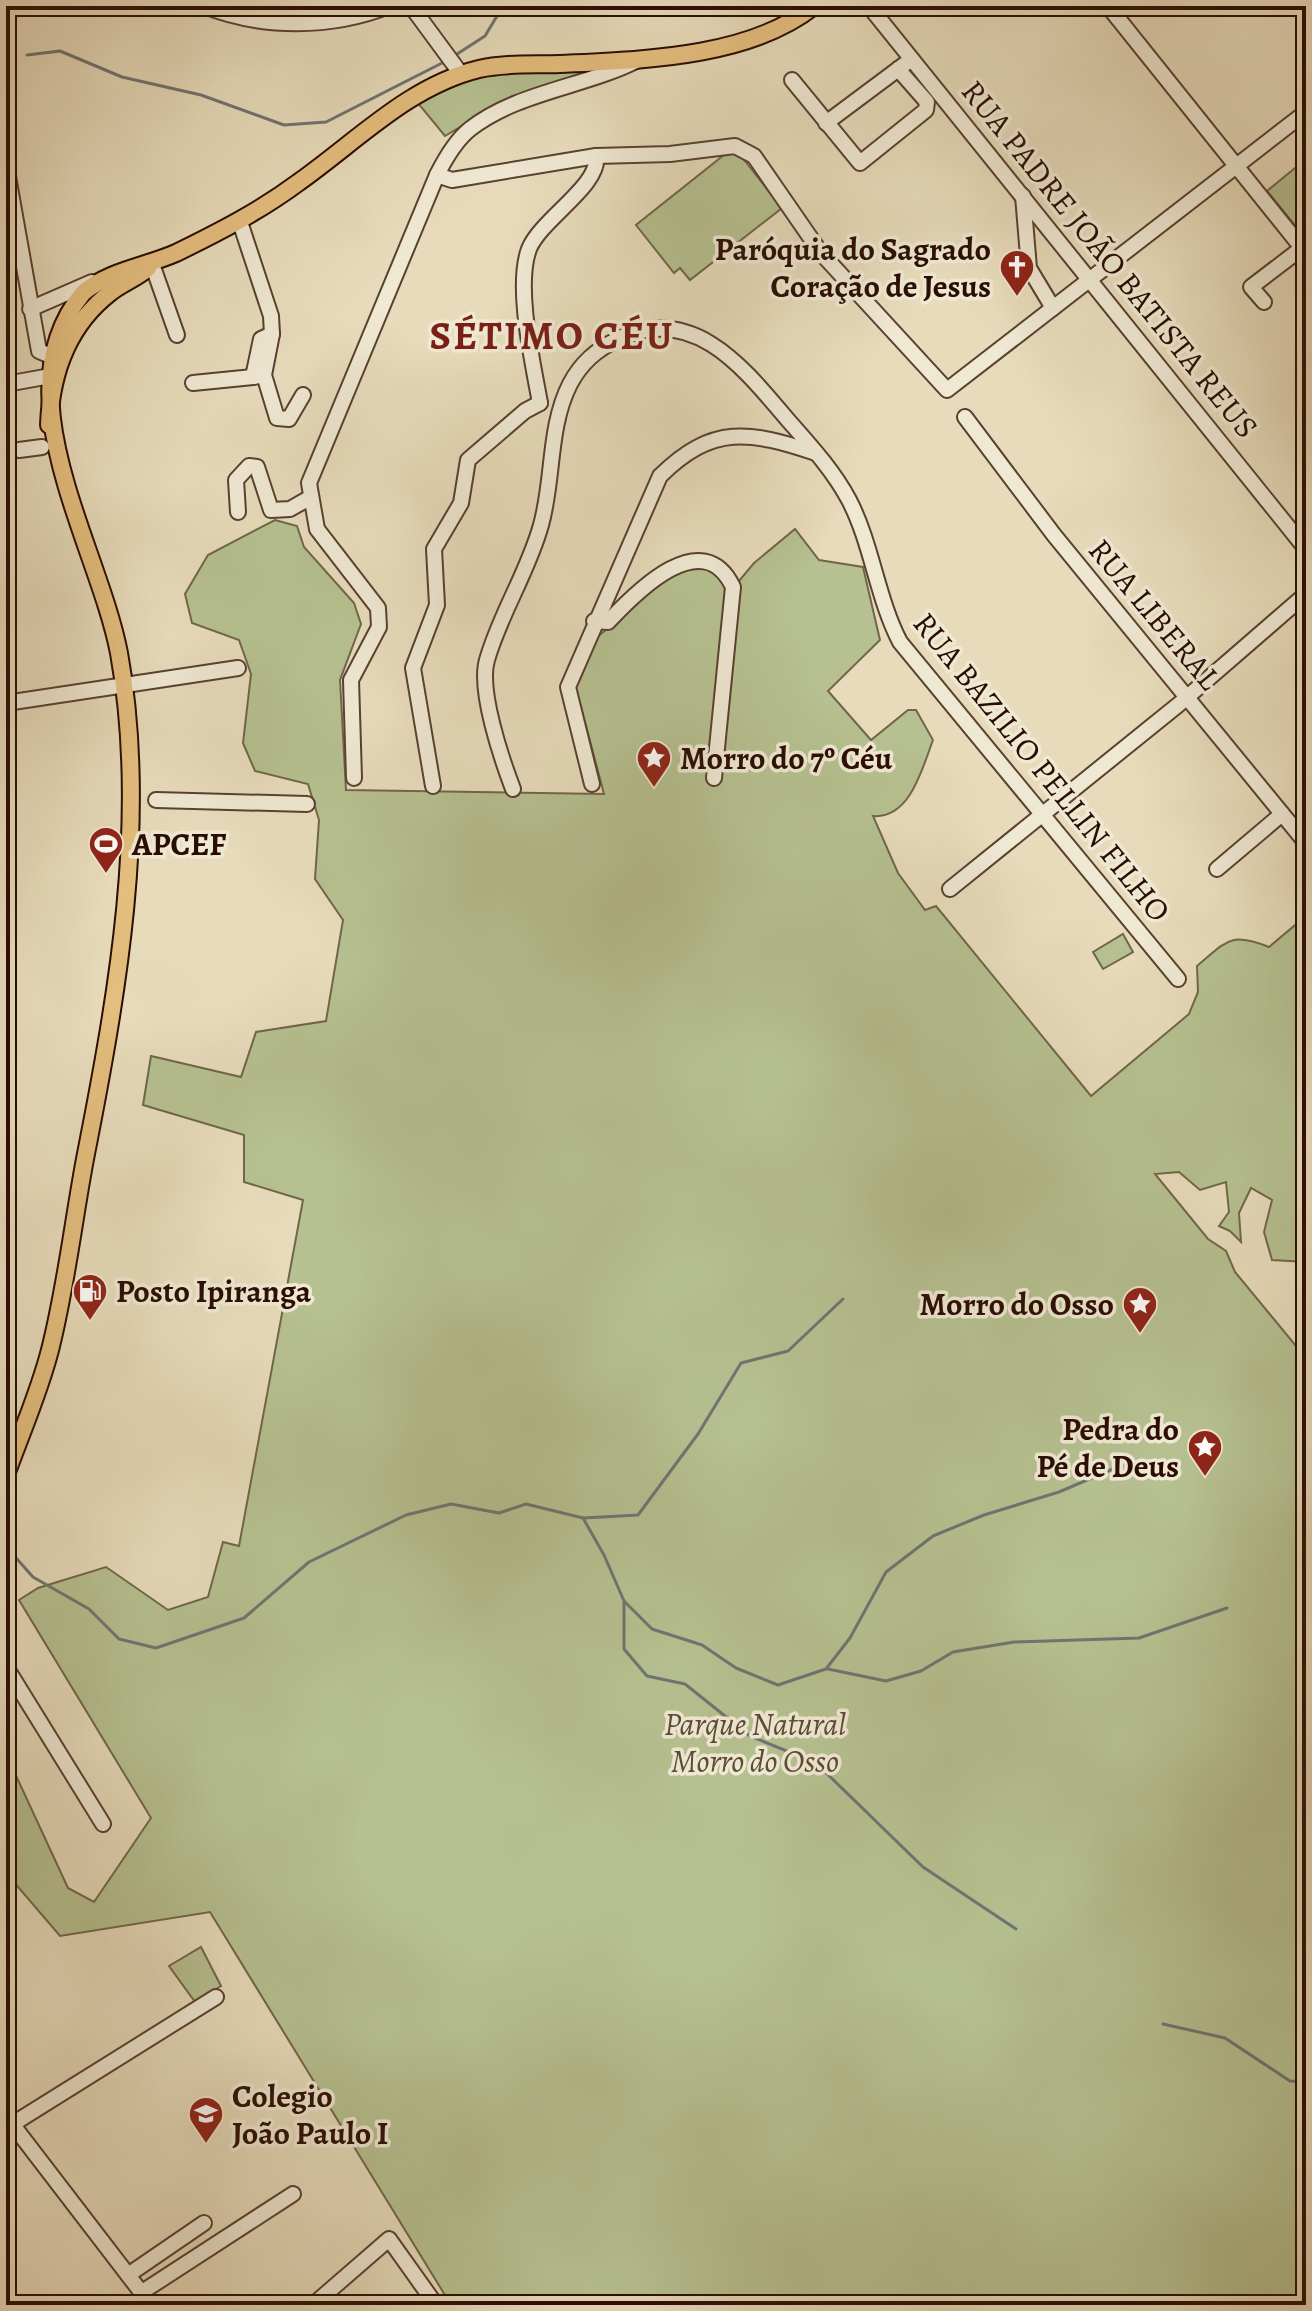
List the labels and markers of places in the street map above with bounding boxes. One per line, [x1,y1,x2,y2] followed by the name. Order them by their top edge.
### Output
[715,227,991,308] place label: Paróquia do Sagrado Coração de Jesus
[998,248,1036,298] church icon: Paróquia do Sagrado Coração de Jesus
[680,736,893,780] place label: Morro do 7º Céu
[635,739,673,789] place icon: Morro do 7º Céu
[131,822,226,866] place label: APCEF
[87,825,125,875] sports icon: APCEF
[116,1269,312,1313] place label: Posto Ipiranga
[71,1272,109,1322] fuel station icon: Posto Ipiranga
[920,1282,1114,1326] place label: Morro do Osso
[1121,1285,1159,1335] place icon: Morro do Osso
[1036,1407,1179,1488] place label: Pedra do Pé de Deus
[1186,1428,1224,1478] place icon: Pedra do Pé de Deus
[232,2074,388,2155] place label: Colegio João Paulo I
[187,2095,225,2145] school or university icon: Colegio João Paulo I

